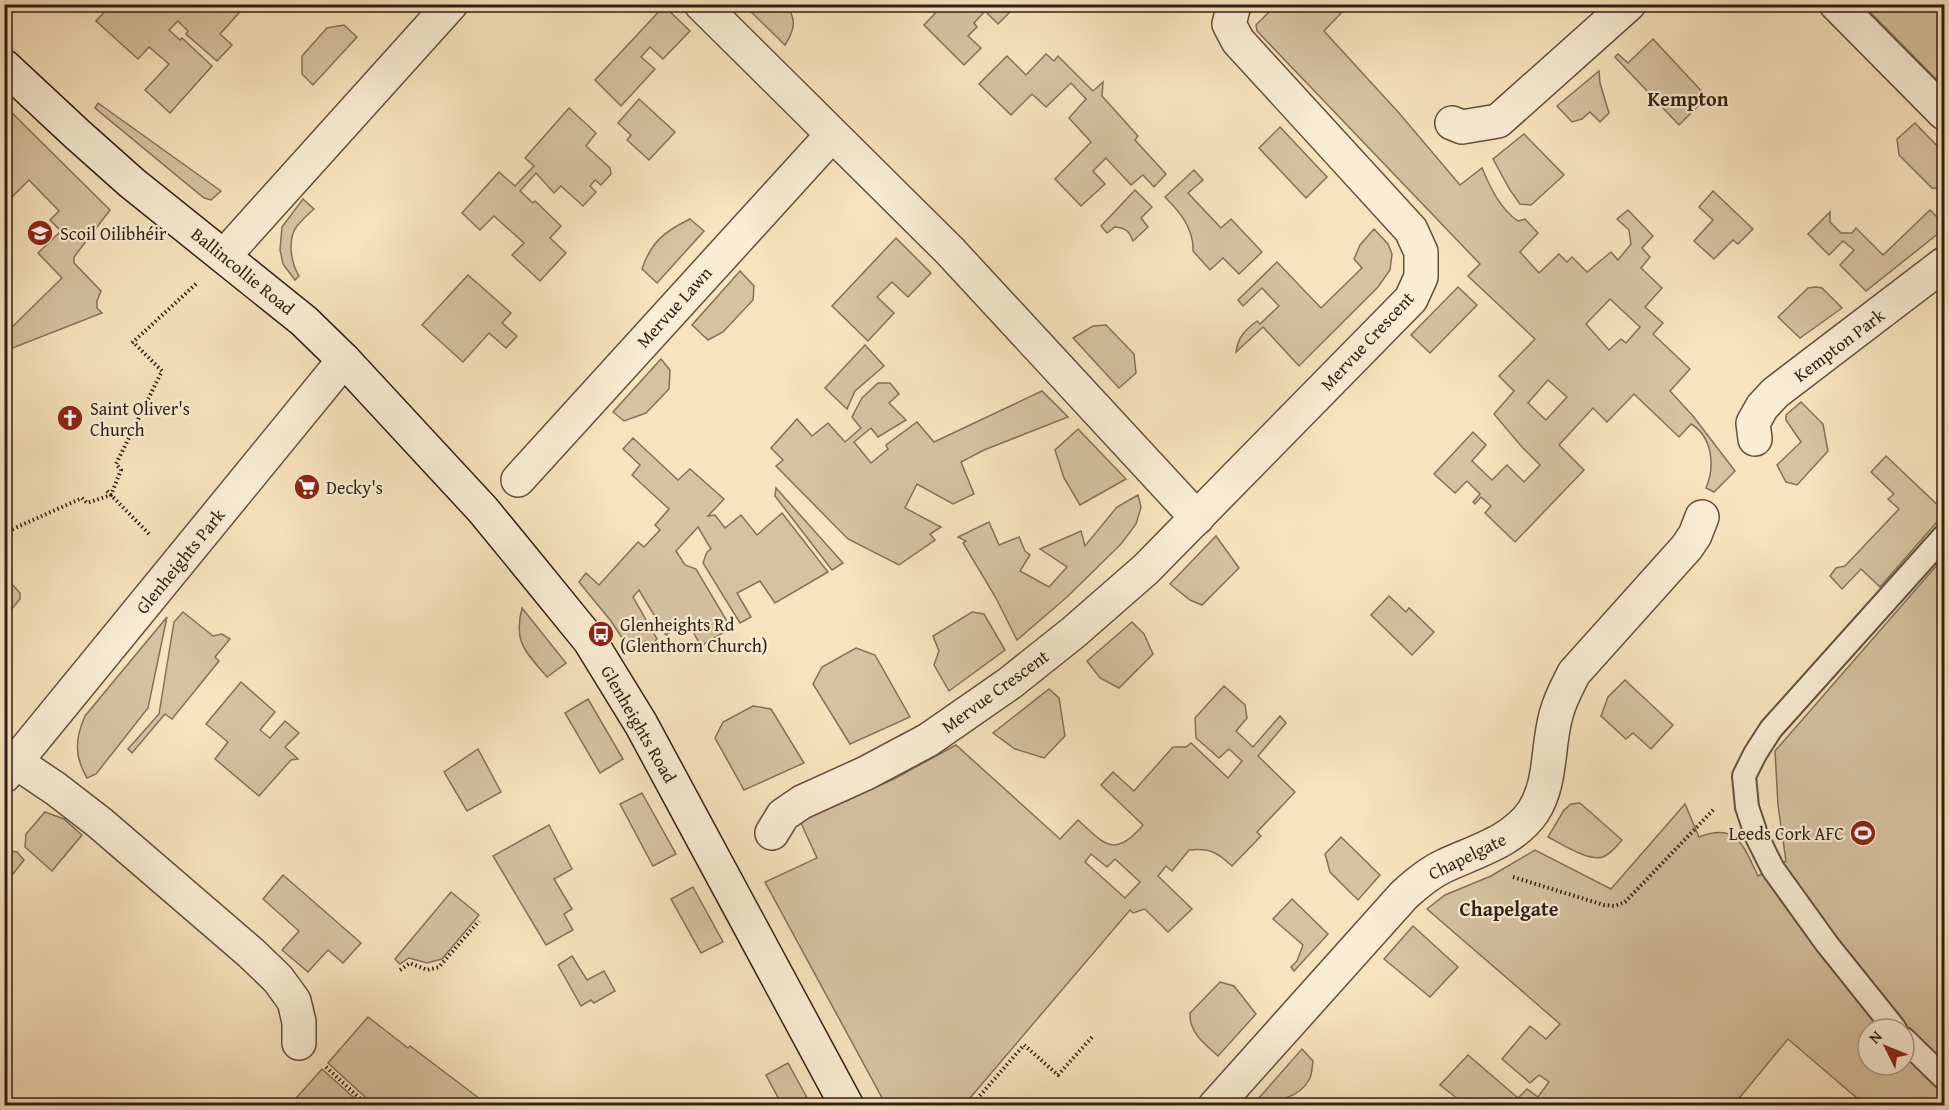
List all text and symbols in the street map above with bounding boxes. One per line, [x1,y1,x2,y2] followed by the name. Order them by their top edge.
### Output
[1647,84,1729,113] district label: Kempton
[25,218,55,248] school or university icon: Scoil Oilibhéir
[60,220,167,247] place label: Scoil Oilibhéir
[185,221,301,322] street label: Ballincollie Road
[630,260,718,354] street label: Mervue Lawn
[1314,285,1421,397] street label: Mervue Crescent
[1788,301,1891,388] street label: Kempton Park
[90,395,190,443] place label: Saint Oliver's Church
[55,403,85,433] church icon: Saint Oliver's Church
[292,472,322,502] supermarket icon: Decky's
[326,474,383,501] place label: Decky's
[129,502,232,620] street label: Glenheights Park
[620,611,768,659] place label: Glenheights Rd (Glenthorn Church)
[586,619,616,649] bus stop icon: Glenheights Rd (Glenthorn Church)
[936,642,1055,739] street label: Mervue Crescent
[594,660,684,788] street label: Glenheights Road
[1848,818,1878,848] sports icon: Leeds Cork AFC
[1729,820,1844,847] place label: Leeds Cork AFC
[1423,825,1511,887] street label: Chapelgate
[1460,894,1559,923] district label: Chapelgate
[1856,1017,1916,1077] north arrow
[1863,1024,1888,1049] text: N

